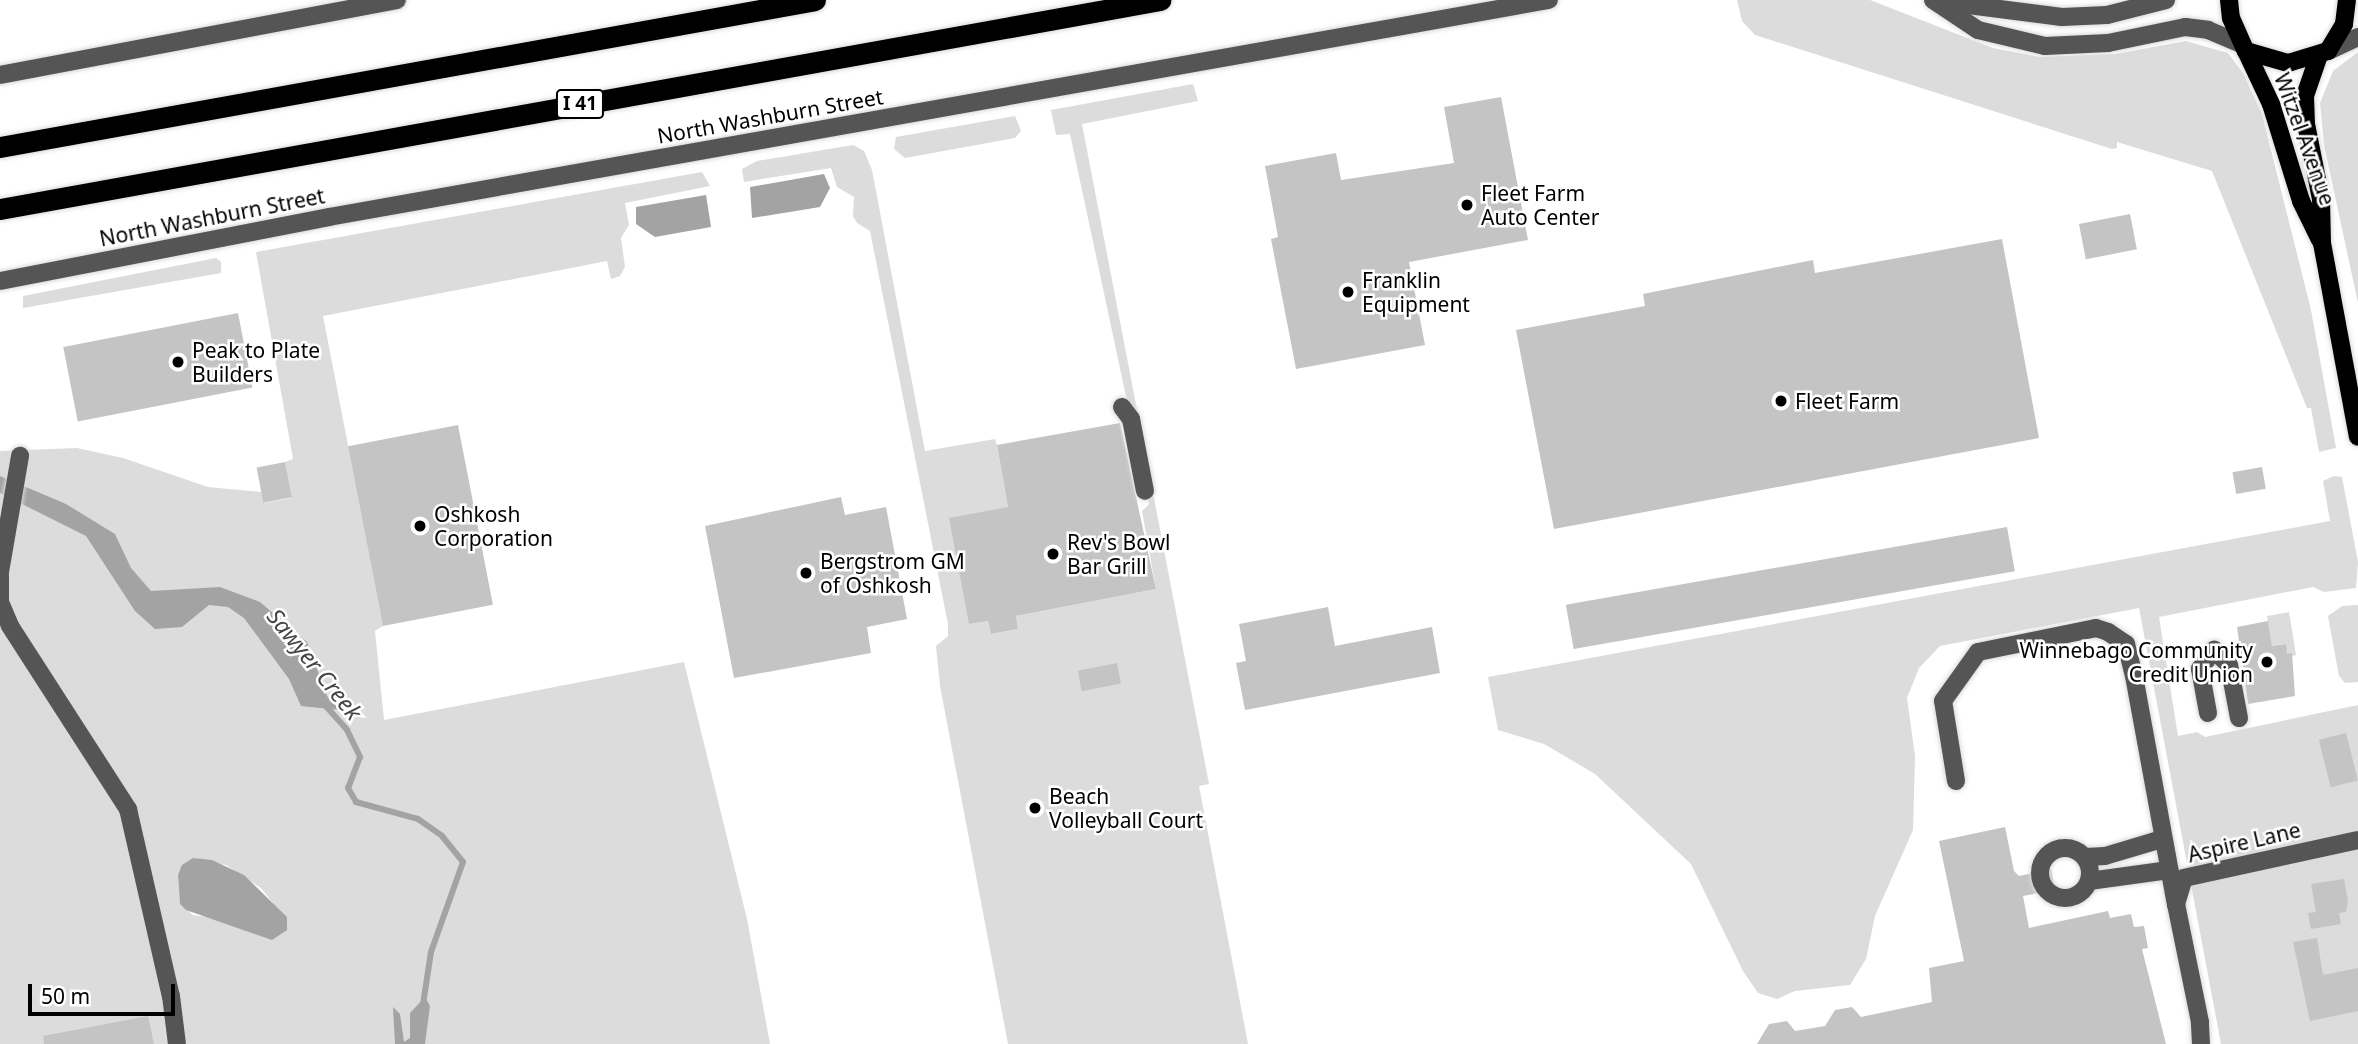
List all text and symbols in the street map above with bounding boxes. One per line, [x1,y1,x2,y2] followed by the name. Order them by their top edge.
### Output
[2269,69,2341,209] street label: Witzel Avenue
[655,84,885,148] street label: North Washburn Street
[556,88,604,120] road number: I 41
[1481,180,1599,230] place label: Fleet Farm Auto Center
[97,183,327,251] street label: North Washburn Street
[1459,197,1475,213] marker: Fleet Farm Auto Center
[1362,267,1470,317] place label: Franklin Equipment
[1340,284,1356,300] marker: Franklin Equipment
[192,337,320,387] place label: Peak to Plate Builders
[170,354,186,370] marker: Peak to Plate Builders
[1795,388,1899,414] place label: Fleet Farm
[1773,393,1789,409] marker: Fleet Farm
[434,501,553,551] place label: Oshkosh Corporation
[412,518,428,534] marker: Oshkosh Corporation
[1067,529,1170,579] place label: Rev's Bowl Bar Grill
[1045,546,1061,562] marker: Rev's Bowl Bar Grill
[820,548,965,598] place label: Bergstrom GM of Oshkosh
[798,565,814,581] marker: Bergstrom GM of Oshkosh
[262,603,368,725] water label: Sawyer Creek
[2020,637,2253,687] place label: Winnebago Community Credit Union
[2259,654,2275,670] marker: Winnebago Community Credit Union
[1049,783,1203,833] place label: Beach Volleyball Court
[1027,800,1043,816] marker: Beach Volleyball Court
[2185,817,2303,867] street label: Aspire Lane
[32,970,178,1014] scale bar
[41,982,90,1010] text: 50 m

